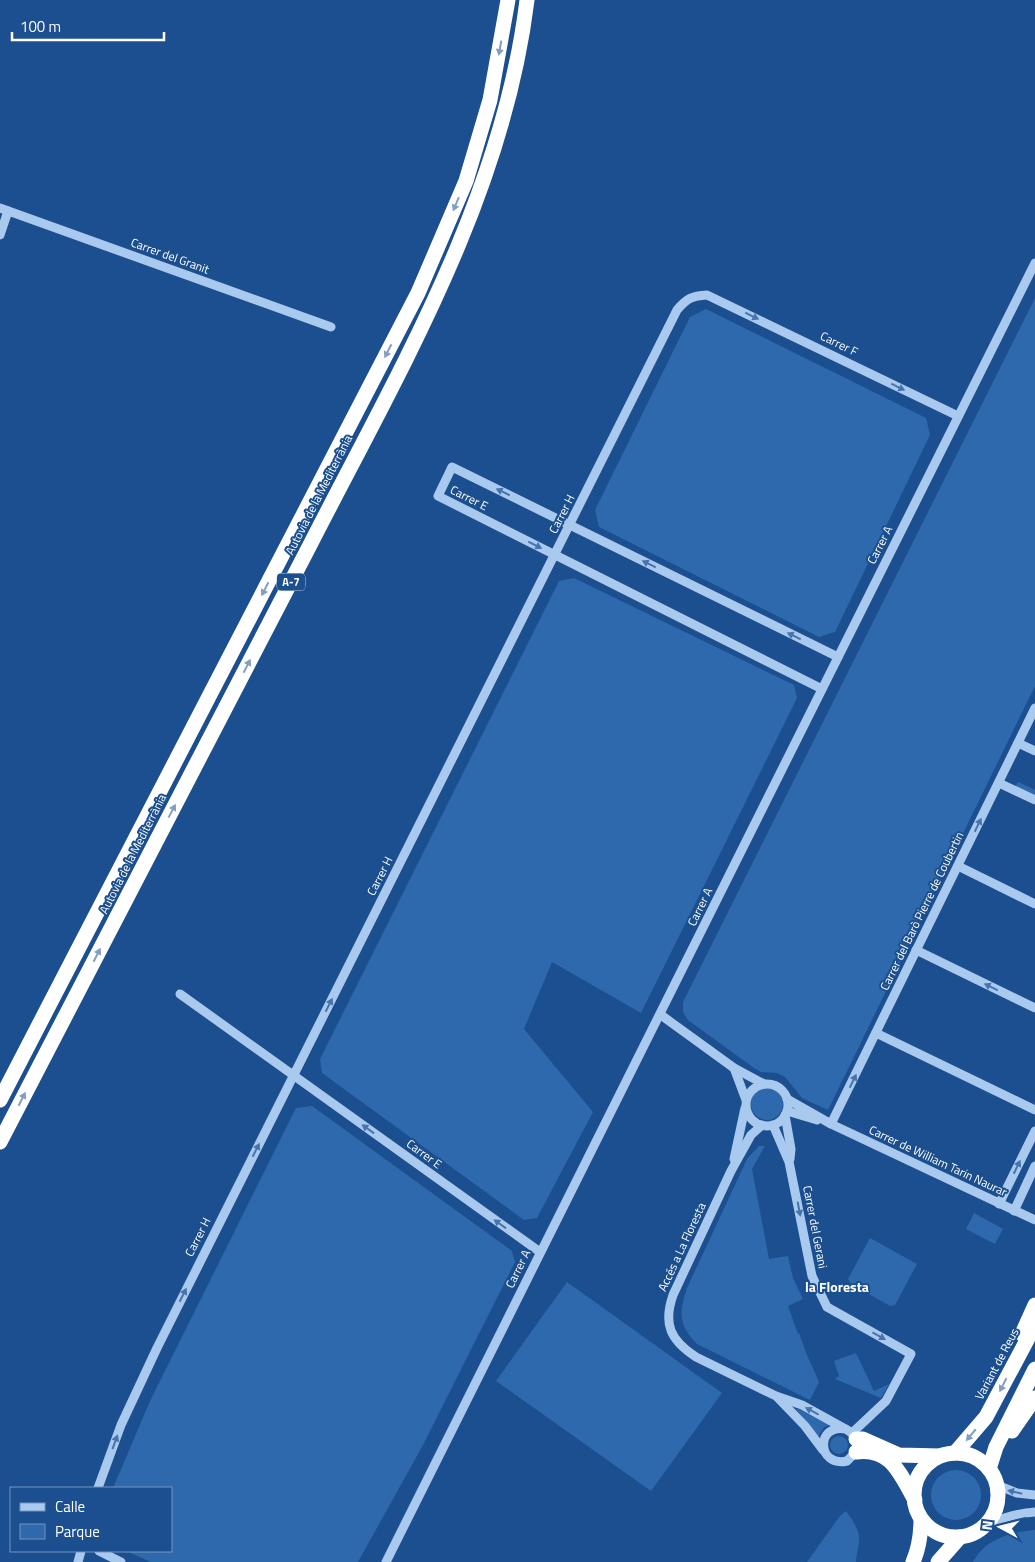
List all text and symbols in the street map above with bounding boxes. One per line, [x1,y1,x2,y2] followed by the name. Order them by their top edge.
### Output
[12,10,165,42] scale bar
[20,15,61,38] text: 100 m
[496,40,504,56] one-way arrow
[451,197,459,211] one-way arrow
[128,233,213,279] street label: Carrer del Granit
[744,312,759,320] one-way arrow
[817,326,861,361] street label: Carrer F
[384,344,392,359] one-way arrow
[891,383,905,391] one-way arrow
[280,432,357,558] street label: Autovia de la Mediterrània
[447,480,492,515] street label: Carrer E
[496,488,510,496] one-way arrow
[544,491,579,537] street label: Carrer H
[862,522,897,567] street label: Carrer A
[528,541,542,549] one-way arrow
[641,560,656,568] one-way arrow
[277,574,305,590] road number: A-7
[261,582,269,596] one-way arrow
[787,632,801,640] one-way arrow
[243,659,251,674] one-way arrow
[94,791,171,917] street label: Autovia de la Mediterrània
[168,804,177,817] one-way arrow
[974,817,982,832] one-way arrow
[875,828,968,993] street label: Carrer del Barò Pierre de Coubertin
[362,853,397,899] street label: Carrer H
[682,884,717,929] street label: Carrer A
[93,948,102,962] one-way arrow
[984,983,998,991] one-way arrow
[325,998,333,1012] one-way arrow
[849,1074,857,1088] one-way arrow
[18,1092,27,1106] one-way arrow
[866,1120,1011,1201] street label: Carrer de William Tarin Naurar
[361,1124,375,1134] one-way arrow
[402,1134,446,1173] street label: Carrer E
[252,1143,260,1157] one-way arrow
[1013,1160,1021,1174] one-way arrow
[798,1184,833,1270] street label: Carrer del Gerani
[653,1199,710,1294] street label: Accés a La Floresta
[795,1202,803,1218] one-way arrow
[180,1214,215,1260] street label: Carrer H
[494,1219,507,1229] one-way arrow
[500,1246,535,1291] street label: Carrer A
[805,1276,869,1297] district label: la Floresta
[179,1288,187,1302] one-way arrow
[970,1324,1024,1403] street label: Variant de Reus
[872,1332,886,1340] one-way arrow
[999,1377,1007,1392] one-way arrow
[805,1407,819,1415] one-way arrow
[965,1429,977,1441] one-way arrow
[112,1435,119,1450] one-way arrow
[10,1487,172,1552] legend
[1008,1488,1023,1496] one-way arrow
[55,1495,85,1518] text: Calle
[975,1502,1025,1552] north arrow
[976,1519,998,1531] text: N
[55,1520,100,1543] text: Parque

